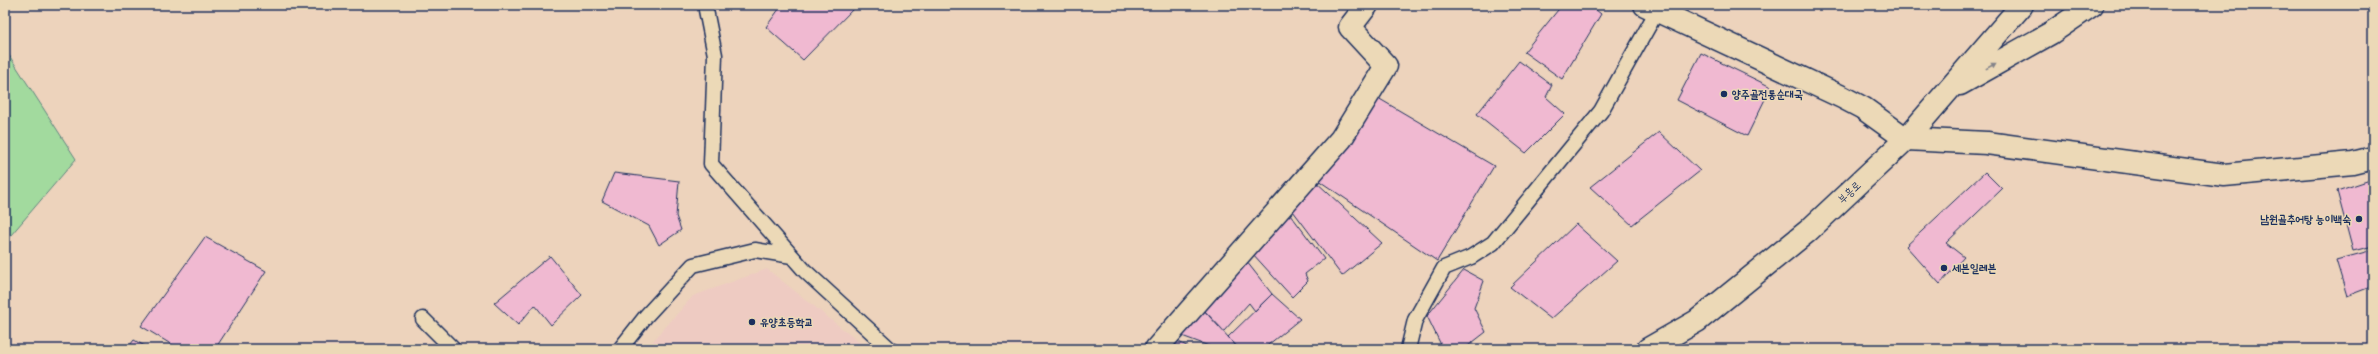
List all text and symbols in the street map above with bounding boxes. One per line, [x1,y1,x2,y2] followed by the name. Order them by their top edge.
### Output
[1985,63,1997,70] one-way arrow
[1732,88,1803,101] place label: 양주골전통순대국
[1719,89,1729,99] marker: 양주골전통순대국
[1835,178,1864,206] street label: 부흥로
[2260,213,2351,226] place label: 남원골추어탕 능이백숙
[2354,214,2364,224] marker: 남원골추어탕 능이백숙
[1952,262,1996,275] place label: 세븐일레븐
[1939,263,1949,273] marker: 세븐일레븐
[760,316,813,329] place label: 유양초등학교
[747,317,757,327] marker: 유양초등학교

